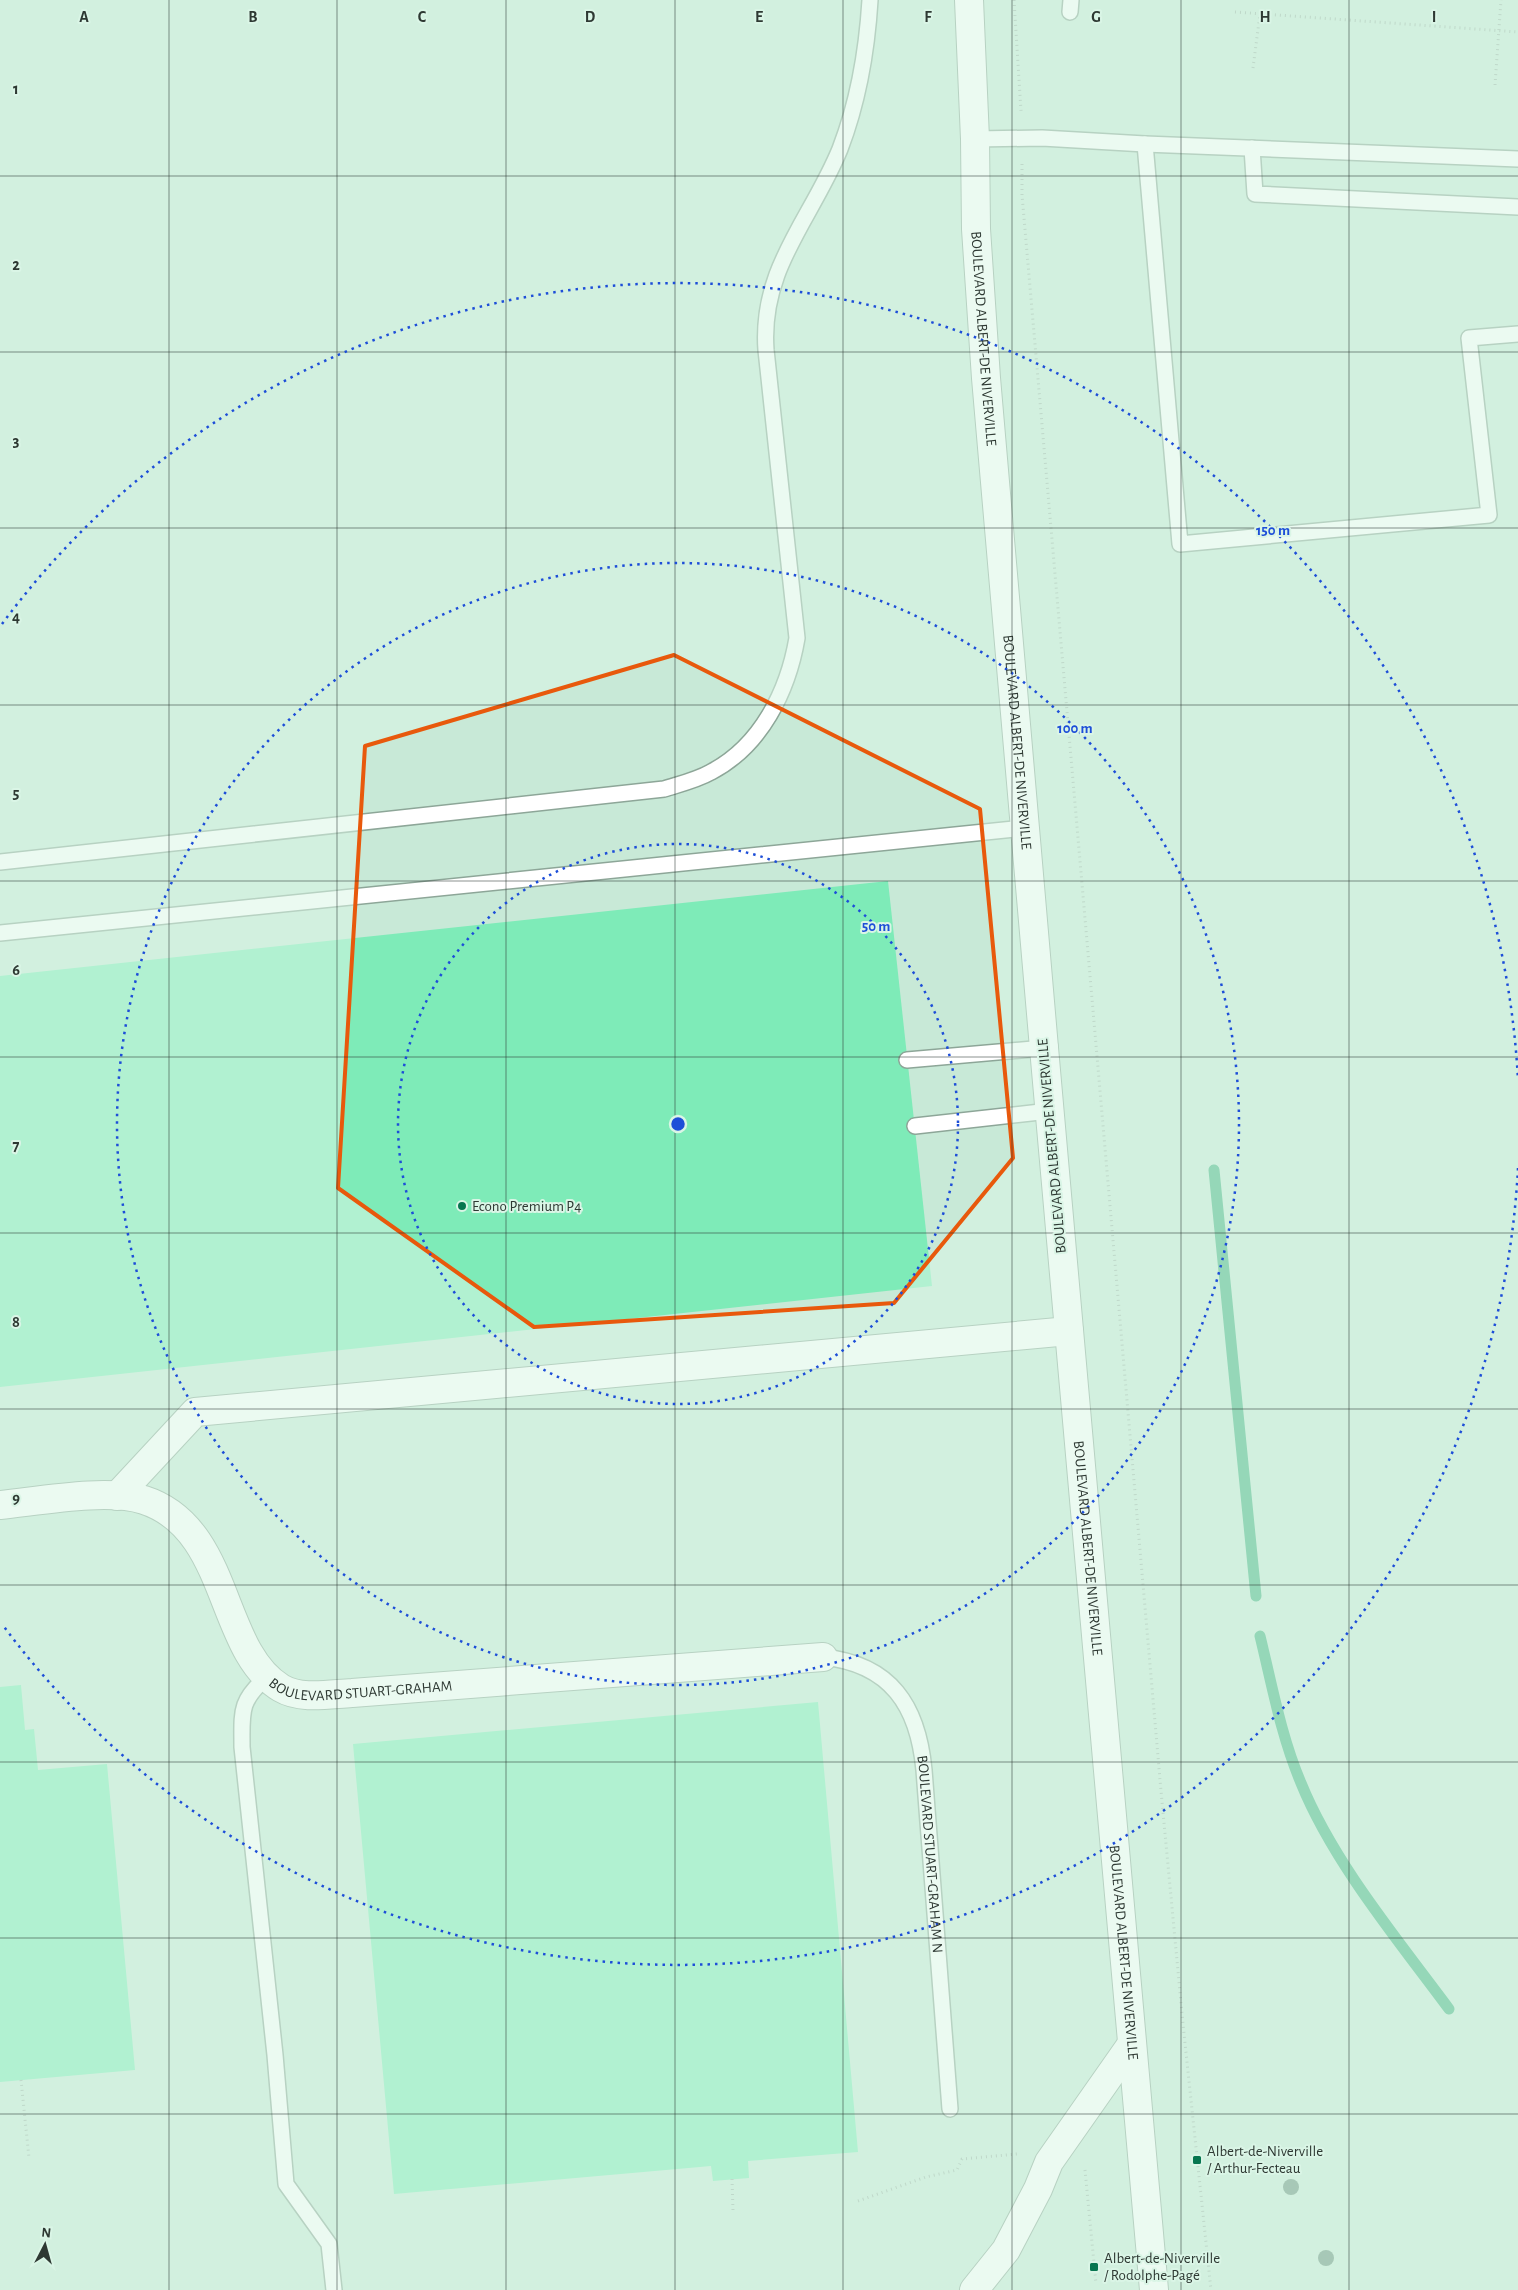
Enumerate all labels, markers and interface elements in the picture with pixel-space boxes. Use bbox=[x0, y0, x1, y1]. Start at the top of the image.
text: A bbox=[79, 9, 89, 25]
text: B bbox=[248, 9, 258, 25]
text: C bbox=[418, 9, 427, 25]
text: D bbox=[585, 9, 596, 25]
text: E bbox=[755, 9, 763, 25]
text: F bbox=[924, 9, 932, 25]
text: G bbox=[1091, 9, 1101, 25]
text: H bbox=[1259, 9, 1271, 25]
text: I bbox=[1432, 9, 1436, 25]
text: 1 bbox=[13, 81, 19, 97]
street label: BOULEVARD ALBERT-DE NIVERVILLE bbox=[969, 231, 999, 447]
text: 2 bbox=[12, 257, 20, 273]
text: 3 bbox=[13, 433, 20, 449]
text: 150 m bbox=[1256, 523, 1290, 538]
text: 4 bbox=[12, 609, 20, 625]
street label: BOULEVARD ALBERT-DE NIVERVILLE bbox=[1001, 634, 1034, 850]
text: 100 m bbox=[1057, 721, 1093, 736]
text: 5 bbox=[13, 785, 20, 801]
text: 50 m bbox=[862, 919, 890, 934]
text: 6 bbox=[12, 962, 20, 978]
street label: BOULEVARD ALBERT-DE NIVERVILLE bbox=[1035, 1038, 1069, 1254]
centre of rings bbox=[669, 1115, 687, 1133]
text: 7 bbox=[13, 1138, 20, 1154]
place label: Econo Premium P4 bbox=[472, 1199, 581, 1214]
marker: Econo Premium P4 bbox=[456, 1200, 468, 1212]
text: 8 bbox=[12, 1314, 20, 1330]
street label: BOULEVARD ALBERT-DE NIVERVILLE bbox=[1071, 1440, 1105, 1656]
text: 9 bbox=[12, 1490, 20, 1506]
street label: BOULEVARD STUART-GRAHAM bbox=[266, 1675, 453, 1703]
street label: BOULEVARD STUART-GRAHAM N bbox=[915, 1754, 946, 1954]
street label: BOULEVARD ALBERT-DE NIVERVILLE bbox=[1107, 1844, 1141, 2061]
place label: Albert-de-Niverville / Arthur-Fecteau bbox=[1207, 2144, 1323, 2176]
marker: Albert-de-Niverville / Arthur-Fecteau bbox=[1191, 2154, 1203, 2166]
north arrow bbox=[20, 2220, 70, 2270]
text: N bbox=[41, 2226, 52, 2241]
place label: Albert-de-Niverville / Rodolphe-Pagé bbox=[1104, 2251, 1220, 2283]
marker: Albert-de-Niverville / Rodolphe-Pagé bbox=[1088, 2261, 1100, 2273]

